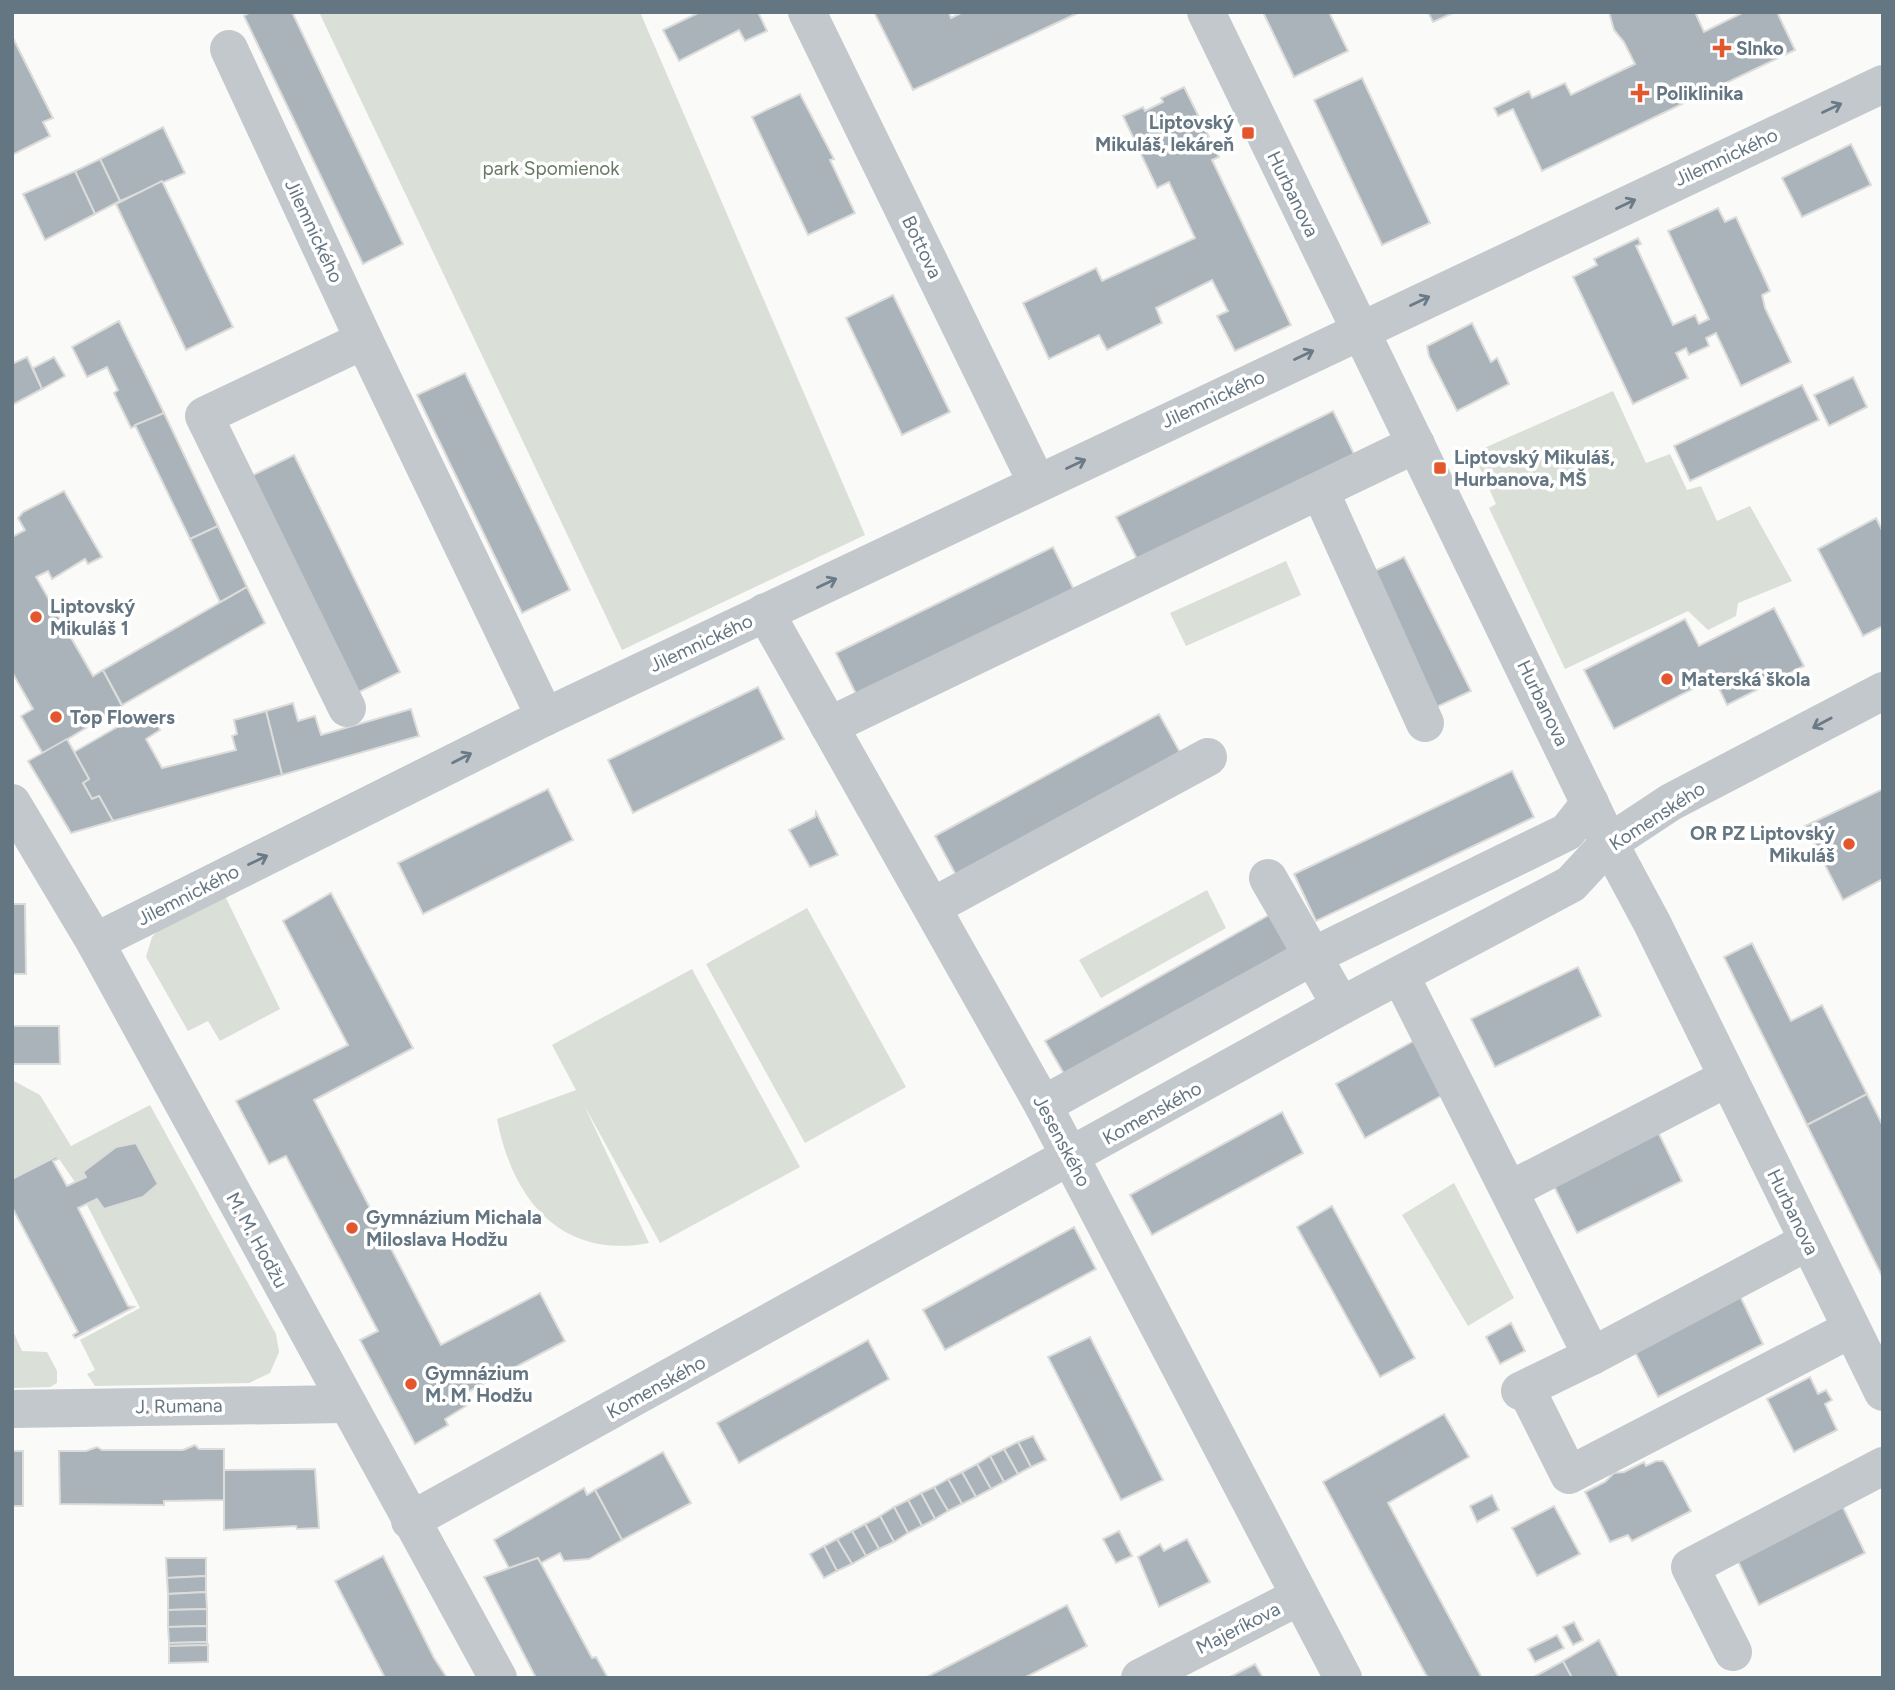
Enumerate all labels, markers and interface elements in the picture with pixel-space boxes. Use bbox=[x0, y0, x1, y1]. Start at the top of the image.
place label: Slnko bbox=[1736, 37, 1784, 60]
marker: Slnko bbox=[1714, 40, 1730, 56]
place label: Poliklinika bbox=[1656, 82, 1743, 105]
marker: Poliklinika bbox=[1630, 83, 1650, 103]
one-way arrow bbox=[1821, 101, 1842, 114]
place label: Liptovský Mikuláš, lekáreň bbox=[1095, 111, 1234, 156]
street label: Jilemnického bbox=[1671, 123, 1781, 191]
marker: Liptovský Mikuláš, lekáreň bbox=[1240, 125, 1256, 141]
street label: Hurbanova bbox=[1262, 147, 1324, 241]
park label: park Spomienok bbox=[483, 157, 620, 180]
street label: Jilemnického bbox=[280, 176, 348, 286]
one-way arrow bbox=[1615, 197, 1636, 210]
street label: Bottova bbox=[897, 212, 947, 282]
one-way arrow bbox=[1409, 294, 1430, 307]
one-way arrow bbox=[1293, 348, 1314, 362]
street label: Jilemnického bbox=[1158, 365, 1268, 433]
place label: Liptovský Mikuláš, Hurbanova, MŠ bbox=[1454, 446, 1615, 491]
one-way arrow bbox=[1065, 457, 1086, 470]
marker: Liptovský Mikuláš, Hurbanova, MŠ bbox=[1432, 460, 1448, 476]
one-way arrow bbox=[816, 575, 837, 589]
place label: Liptovský Mikuláš 1 bbox=[50, 595, 135, 640]
marker: Liptovský Mikuláš 1 bbox=[28, 609, 44, 625]
street label: Jilemnického bbox=[646, 609, 756, 677]
street label: Hurbanova bbox=[1512, 656, 1574, 750]
place label: Materská škola bbox=[1681, 668, 1810, 691]
marker: Materská škola bbox=[1659, 671, 1675, 687]
place label: Top Flowers bbox=[70, 706, 175, 729]
marker: Top Flowers bbox=[48, 709, 64, 725]
one-way arrow bbox=[1812, 716, 1833, 730]
one-way arrow bbox=[451, 751, 472, 765]
street label: Komenského bbox=[1605, 777, 1709, 855]
place label: OR PZ Liptovský Mikuláš bbox=[1690, 822, 1835, 867]
marker: OR PZ Liptovský Mikuláš bbox=[1841, 836, 1857, 852]
one-way arrow bbox=[247, 852, 268, 866]
street label: Jilemnického bbox=[133, 860, 243, 930]
street label: Komenského bbox=[1099, 1076, 1205, 1150]
street label: Jesenského bbox=[1028, 1092, 1096, 1190]
street label: Hurbanova bbox=[1762, 1165, 1824, 1259]
street label: M. M. Hodžu bbox=[221, 1188, 293, 1292]
place label: Gymnázium Michala Miloslava Hodžu bbox=[366, 1206, 542, 1251]
marker: Gymnázium Michala Miloslava Hodžu bbox=[344, 1220, 360, 1236]
street label: Komenského bbox=[603, 1350, 709, 1424]
place label: Gymnázium M. M. Hodžu bbox=[425, 1362, 532, 1407]
marker: Gymnázium M. M. Hodžu bbox=[403, 1376, 419, 1392]
street label: J. Rumana bbox=[135, 1394, 223, 1418]
street label: Majeríkova bbox=[1192, 1597, 1284, 1659]

